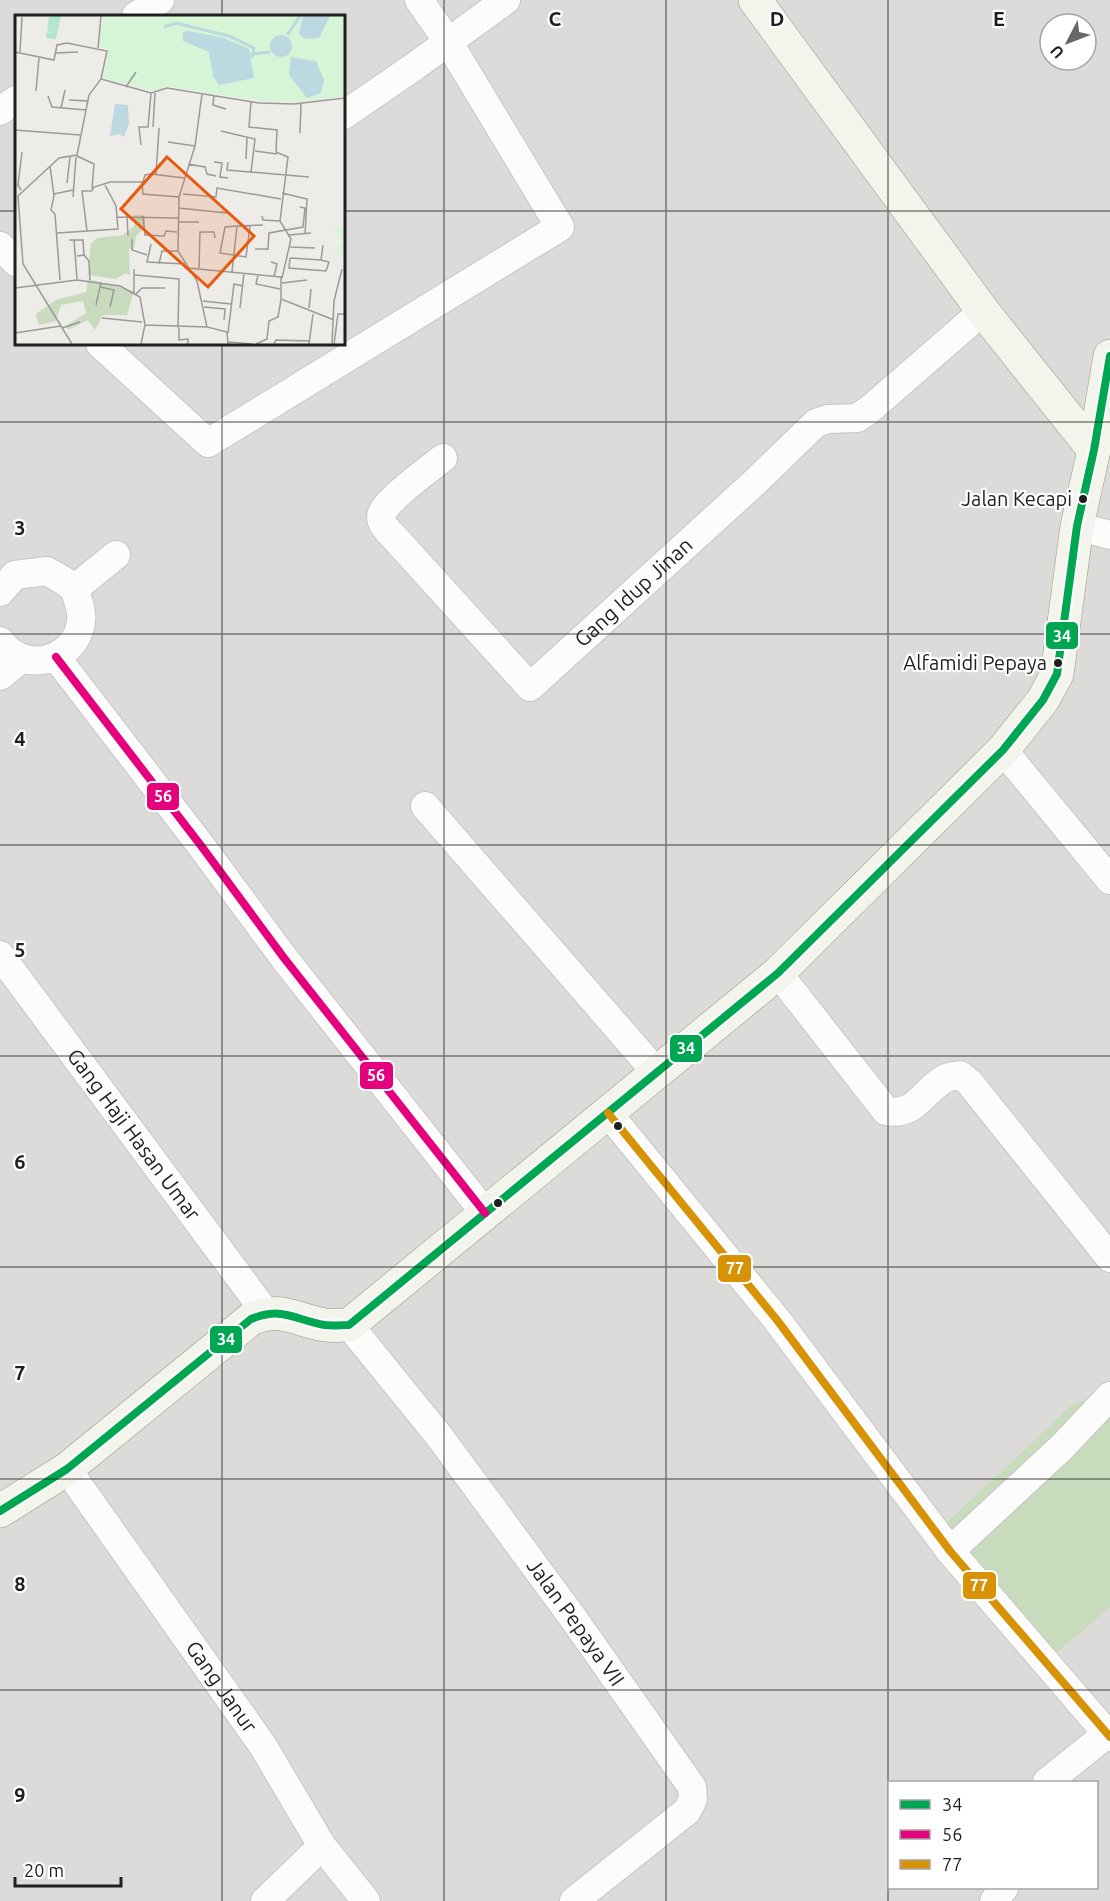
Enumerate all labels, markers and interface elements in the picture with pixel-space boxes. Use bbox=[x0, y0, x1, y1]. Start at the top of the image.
text: C bbox=[549, 7, 562, 30]
text: D bbox=[770, 7, 784, 30]
text: E bbox=[993, 7, 1005, 30]
north arrow bbox=[1038, 12, 1098, 72]
inset map bbox=[15, 15, 345, 345]
text: U bbox=[1046, 42, 1067, 62]
place label: Jalan Kecapi bbox=[961, 487, 1072, 510]
marker: Jalan Kecapi bbox=[1077, 493, 1089, 505]
text: 3 bbox=[14, 516, 26, 539]
street label: Gang Idup Jinan bbox=[569, 532, 697, 651]
line badge: 34 bbox=[1045, 621, 1079, 650]
text: 34 bbox=[1053, 627, 1071, 645]
place label: Alfamidi Pepaya bbox=[903, 651, 1047, 674]
marker: Alfamidi Pepaya bbox=[1052, 657, 1064, 669]
text: 4 bbox=[14, 727, 26, 750]
line badge: 56 bbox=[146, 782, 180, 811]
text: 56 bbox=[154, 787, 172, 805]
text: 5 bbox=[14, 938, 26, 961]
line badge: 34 bbox=[669, 1034, 703, 1063]
text: 34 bbox=[677, 1039, 695, 1057]
street label: Gang Haji Hasan Umar bbox=[63, 1044, 206, 1225]
line badge: 56 bbox=[359, 1061, 394, 1090]
text: 56 bbox=[367, 1066, 385, 1084]
unlabelled marker bbox=[612, 1120, 624, 1132]
text: 6 bbox=[14, 1150, 26, 1173]
unlabelled marker bbox=[492, 1197, 504, 1209]
line badge: 77 bbox=[717, 1254, 752, 1283]
text: 77 bbox=[726, 1259, 744, 1277]
line badge: 34 bbox=[209, 1325, 243, 1354]
text: 34 bbox=[217, 1330, 235, 1348]
text: 7 bbox=[14, 1361, 26, 1384]
street label: Jalan Pepaya VII bbox=[522, 1554, 630, 1690]
line badge: 77 bbox=[962, 1571, 997, 1600]
text: 8 bbox=[14, 1572, 26, 1595]
text: 77 bbox=[970, 1576, 988, 1594]
street label: Gang Janur bbox=[181, 1636, 263, 1737]
legend bbox=[888, 1781, 1098, 1889]
text: 9 bbox=[14, 1783, 26, 1806]
text: 34 bbox=[942, 1794, 962, 1814]
text: 56 bbox=[942, 1824, 962, 1844]
scale bar bbox=[15, 1850, 122, 1888]
text: 77 bbox=[942, 1854, 962, 1874]
text: 20 m bbox=[24, 1860, 64, 1880]

